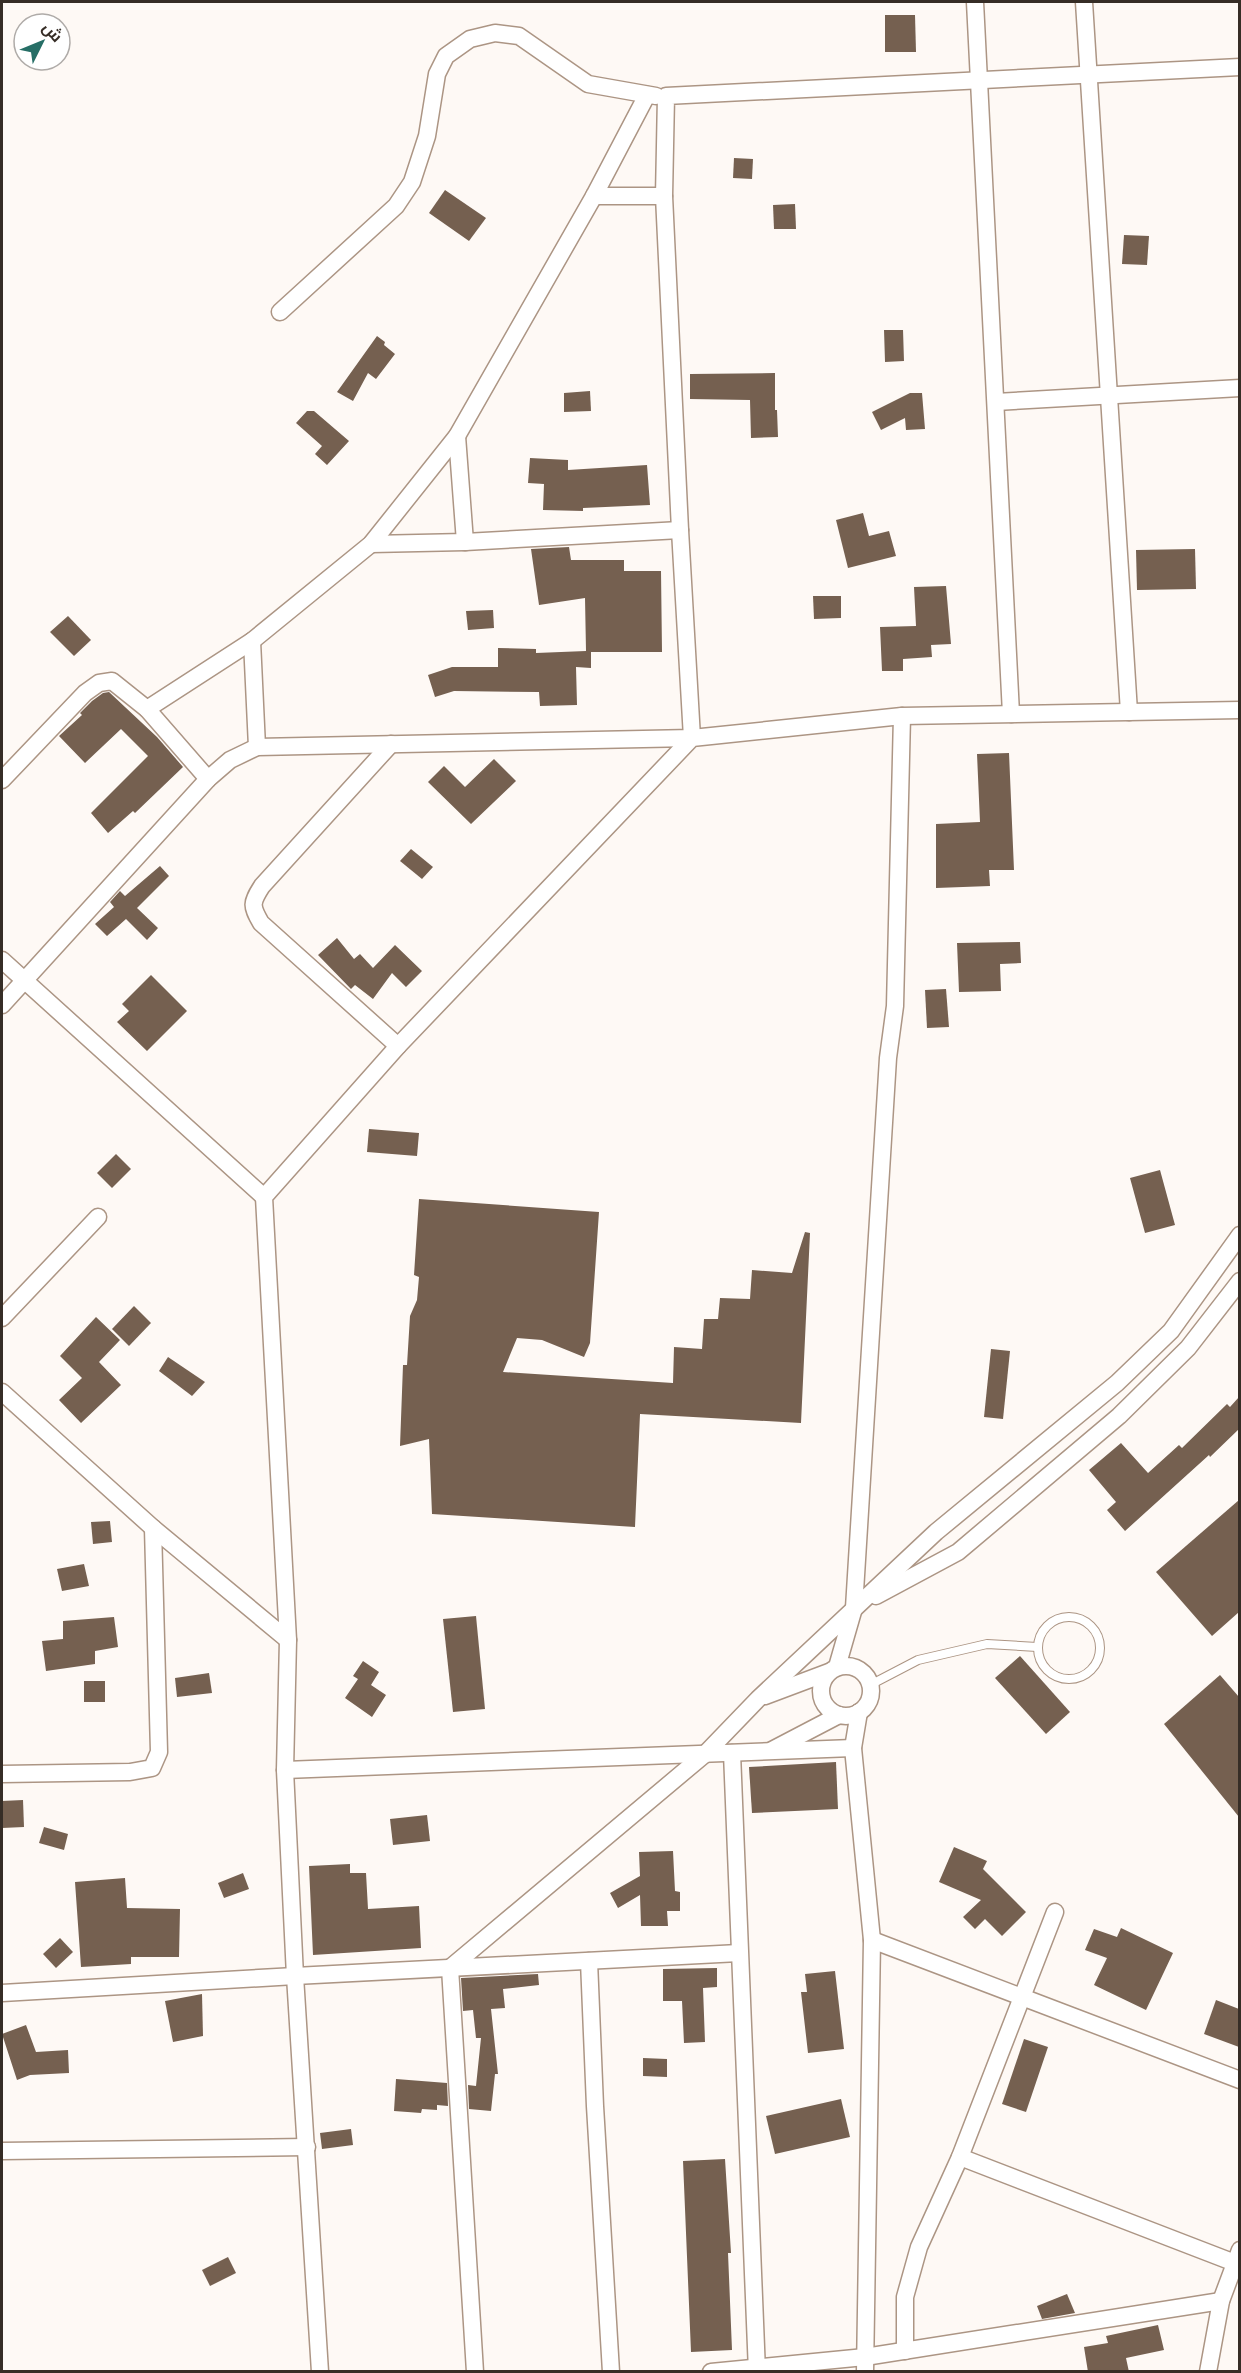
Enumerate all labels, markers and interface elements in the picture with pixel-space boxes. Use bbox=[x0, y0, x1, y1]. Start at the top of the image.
north arrow bbox=[12, 12, 72, 72]
text: ش bbox=[37, 17, 68, 47]

